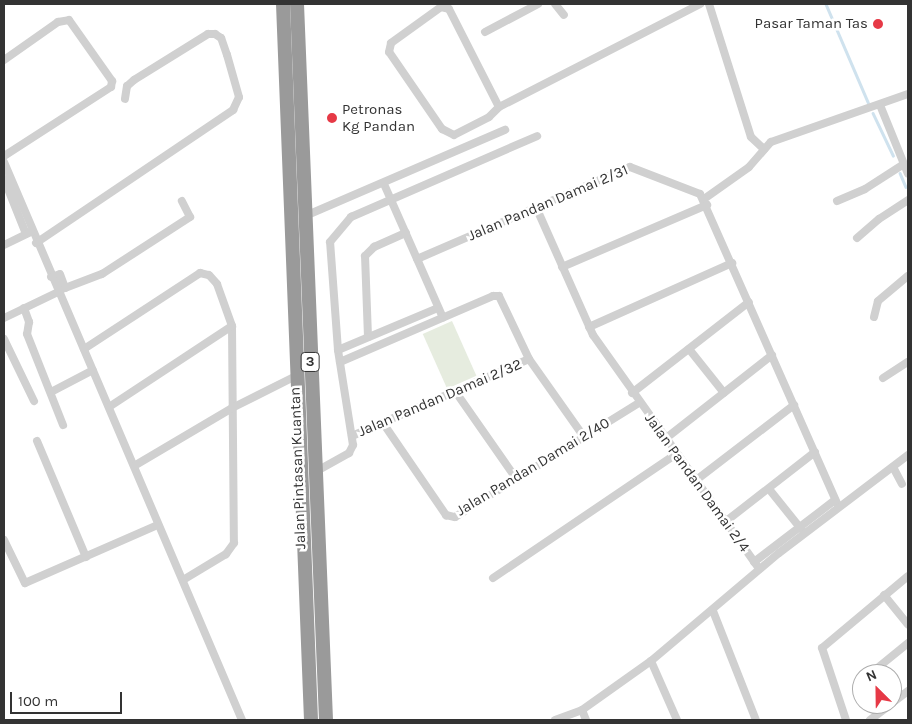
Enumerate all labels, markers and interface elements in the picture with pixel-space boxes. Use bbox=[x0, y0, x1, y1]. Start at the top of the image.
place label: Pasar Taman Tas bbox=[755, 15, 868, 33]
marker: Pasar Taman Tas bbox=[872, 18, 884, 30]
place label: Petronas Kg Pandan bbox=[342, 100, 415, 135]
marker: Petronas Kg Pandan bbox=[326, 112, 338, 124]
street label: Jalan Pandan Damai 2/31 bbox=[465, 161, 631, 245]
road number: 3 bbox=[300, 351, 320, 374]
street label: Jalan Pandan Damai 2/32 bbox=[356, 355, 524, 441]
street label: Jalan Pintasan Kuantan bbox=[286, 387, 310, 549]
street label: Jalan Pandan Damai 2/4 bbox=[641, 410, 753, 556]
street label: Jalan Pandan Damai 2/40 bbox=[453, 414, 613, 520]
north arrow bbox=[852, 664, 902, 714]
text: N bbox=[863, 666, 879, 685]
scale bar bbox=[12, 682, 125, 714]
text: 100 m bbox=[18, 692, 58, 710]

